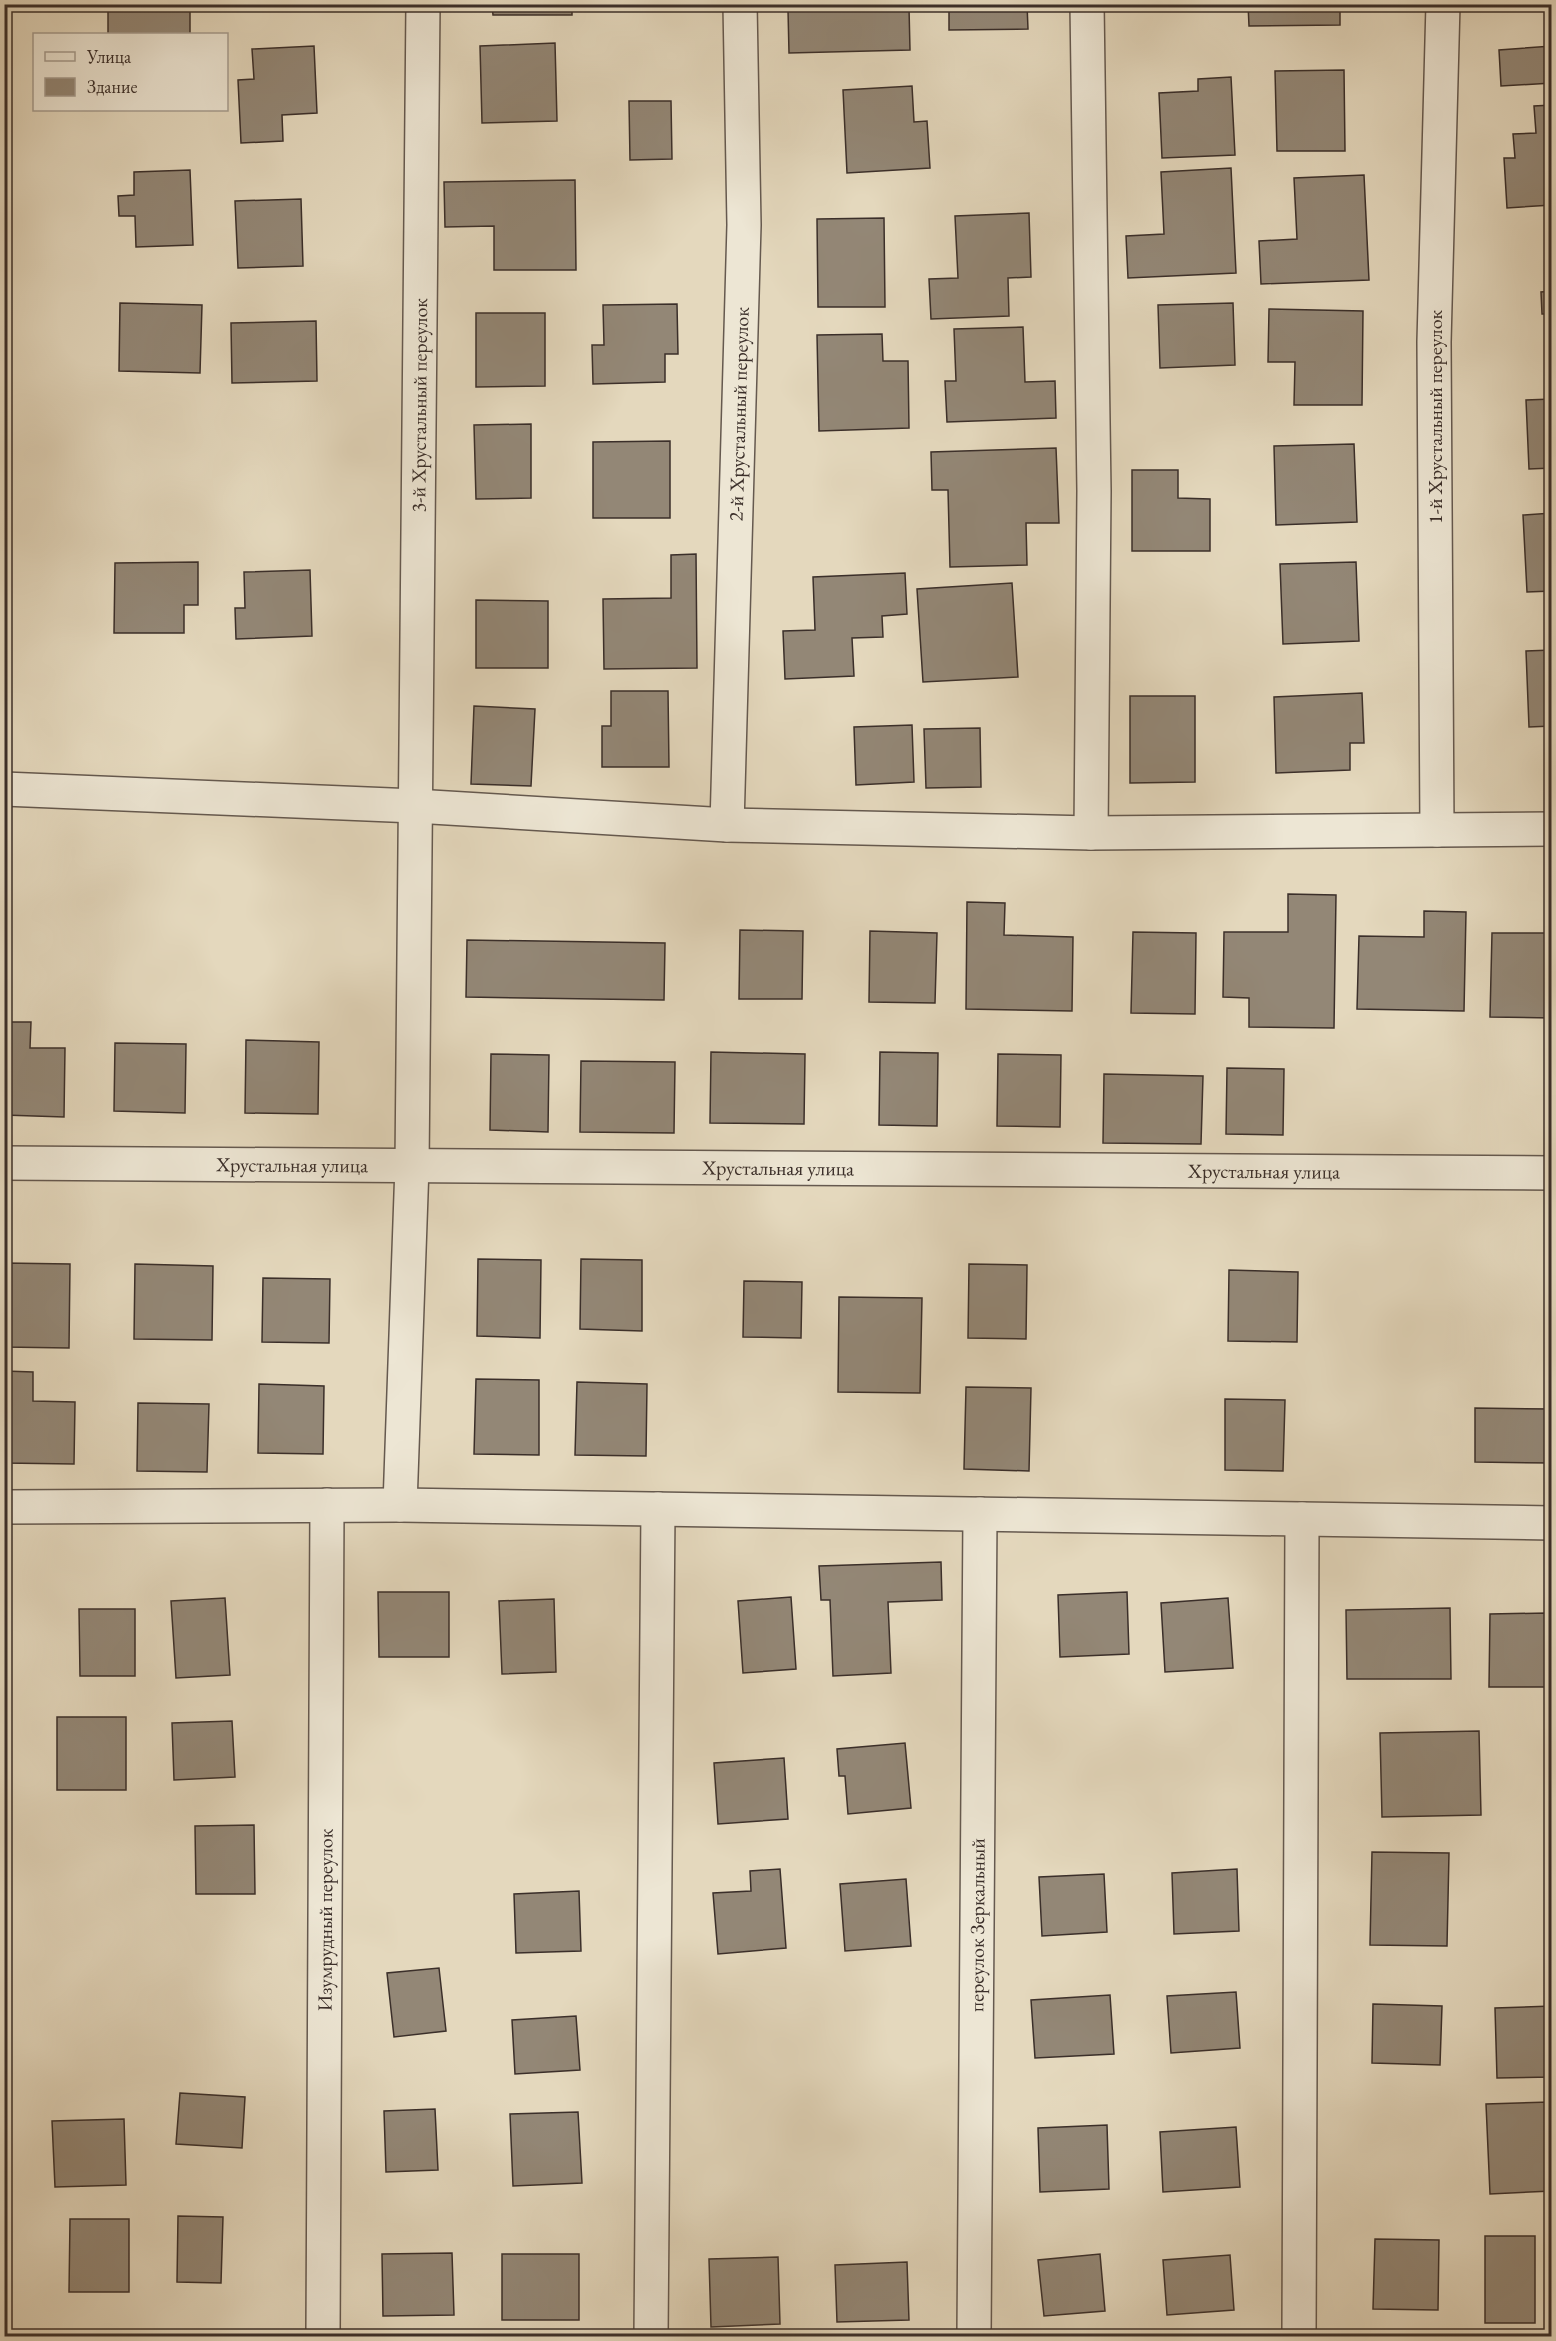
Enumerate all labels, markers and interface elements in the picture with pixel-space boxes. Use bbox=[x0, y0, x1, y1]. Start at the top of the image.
legend bbox=[33, 33, 228, 111]
text: Улица bbox=[86, 45, 132, 68]
text: Здание bbox=[87, 75, 137, 98]
street label: 3-й Хрустальный переулок bbox=[405, 298, 433, 513]
street label: 2-й Хрустальный переулок bbox=[723, 306, 755, 522]
street label: 1-й Хрустальный переулок bbox=[1422, 309, 1448, 524]
street label: Хрустальная улица bbox=[215, 1151, 368, 1178]
street label: Хрустальная улица bbox=[701, 1155, 854, 1181]
street label: Хрустальная улица bbox=[1187, 1158, 1340, 1185]
street label: Изумрудный переулок bbox=[312, 1828, 338, 2011]
street label: переулок Зеркальный bbox=[963, 1838, 991, 2012]

